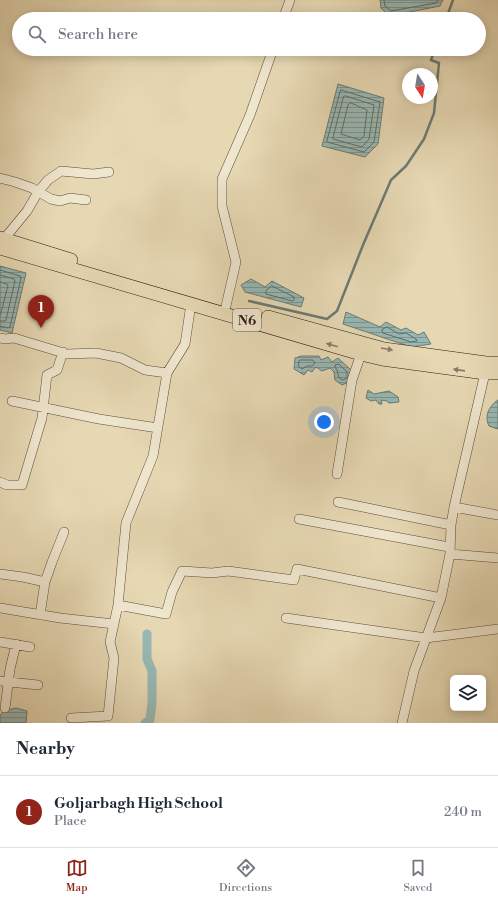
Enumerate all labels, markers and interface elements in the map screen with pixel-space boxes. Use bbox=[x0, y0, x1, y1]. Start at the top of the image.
search box bbox=[12, 12, 486, 56]
icon: search bbox=[26, 23, 48, 45]
text: Search here bbox=[58, 25, 138, 44]
north arrow bbox=[402, 68, 438, 104]
pin: 1 bbox=[28, 295, 54, 328]
road number: N6 bbox=[233, 309, 261, 331]
one-way arrow bbox=[326, 342, 338, 348]
one-way arrow bbox=[381, 346, 394, 352]
one-way arrow bbox=[453, 367, 465, 373]
your location bbox=[314, 412, 334, 432]
map controls bbox=[450, 675, 486, 711]
button: layers bbox=[450, 675, 486, 711]
text: Nearby bbox=[16, 738, 75, 760]
text: Goljarbagh High School bbox=[54, 794, 223, 813]
text: 1 bbox=[26, 804, 32, 820]
text: 240 m bbox=[444, 804, 482, 820]
text: Place bbox=[54, 813, 86, 829]
tab: Map bbox=[66, 857, 88, 895]
tab: Directions bbox=[219, 857, 272, 895]
tab: Saved bbox=[403, 857, 432, 895]

